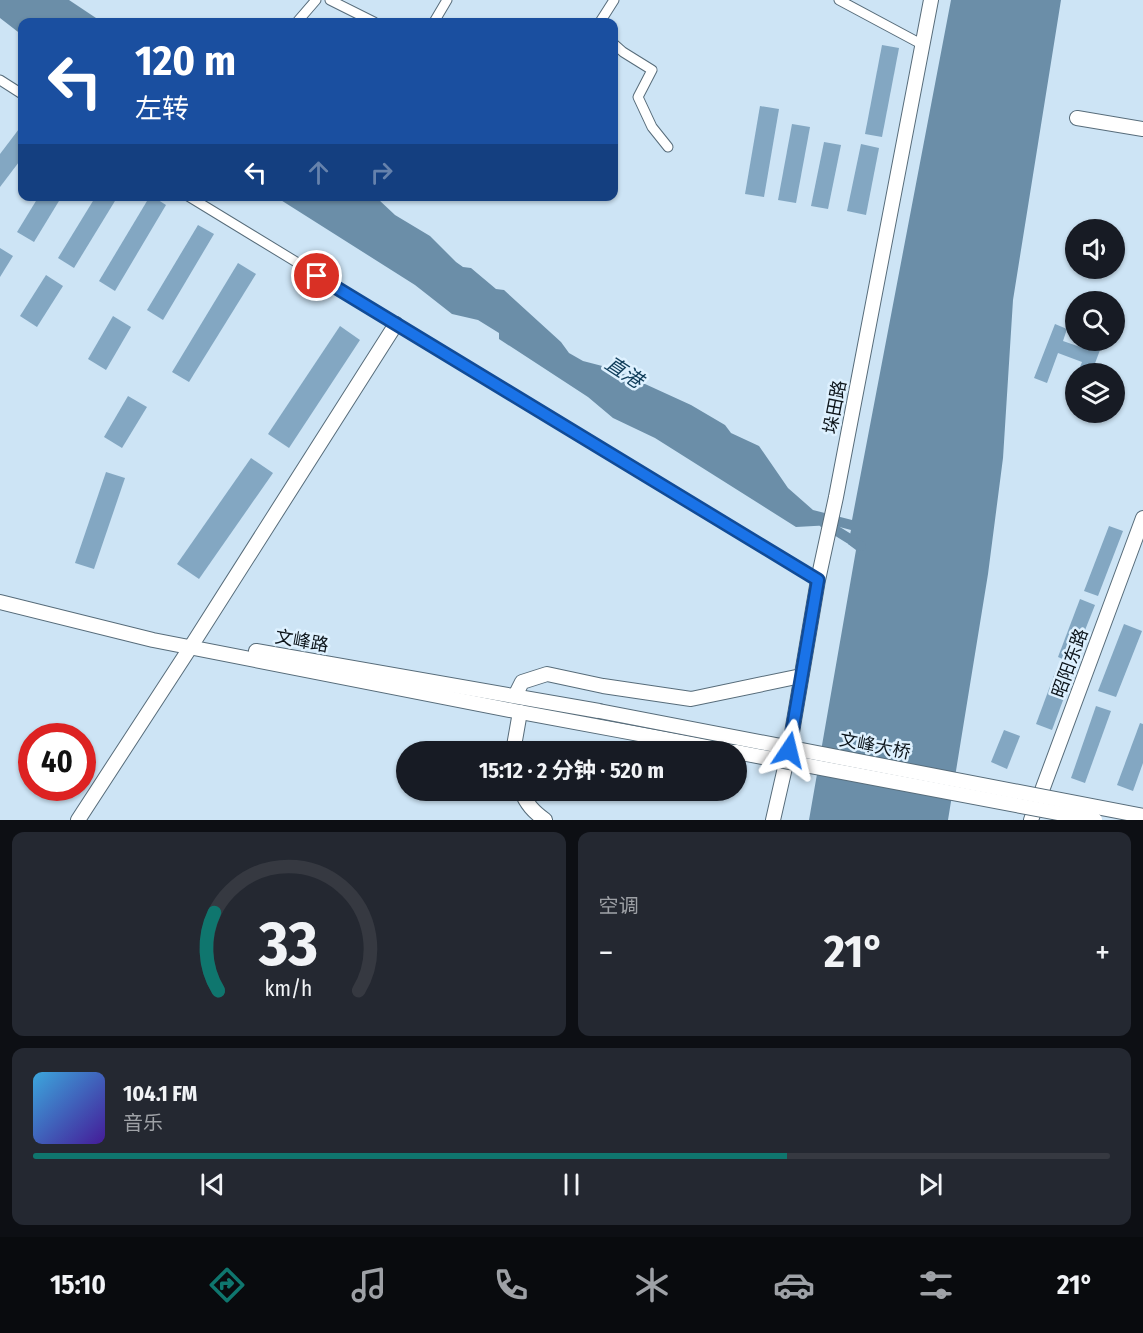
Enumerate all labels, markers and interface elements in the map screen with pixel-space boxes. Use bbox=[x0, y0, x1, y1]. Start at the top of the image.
text: 120 m bbox=[135, 36, 236, 86]
icon: left bbox=[36, 42, 114, 120]
text: 左转 bbox=[135, 93, 189, 125]
icon: left bbox=[239, 156, 272, 189]
icon: ahead bbox=[302, 156, 335, 189]
icon: right bbox=[365, 156, 398, 189]
map controls bbox=[1065, 219, 1125, 423]
button: sound bbox=[1065, 219, 1125, 279]
pin bbox=[291, 250, 342, 301]
icon: arrive bbox=[300, 259, 333, 292]
button: search bbox=[1065, 291, 1125, 351]
water label: 直港 bbox=[601, 351, 650, 395]
button: layers bbox=[1065, 363, 1125, 423]
street label: 垛田路 bbox=[819, 378, 851, 436]
street label: 文峰路 bbox=[274, 625, 330, 657]
street label: 昭阳东路 bbox=[1047, 625, 1093, 701]
position arrow bbox=[757, 718, 821, 782]
speed limit sign: 40 bbox=[18, 723, 96, 801]
street label: 文峰大桥 bbox=[838, 728, 912, 764]
text: 15:12 · 2 分钟 · 520 m bbox=[479, 757, 664, 784]
text: 空调 bbox=[599, 894, 639, 918]
text: 33 bbox=[258, 907, 318, 982]
text: 21° bbox=[824, 925, 884, 979]
text: − bbox=[599, 933, 613, 973]
text: + bbox=[1095, 933, 1110, 973]
text: km/h bbox=[265, 976, 313, 1002]
text: 104.1 FM bbox=[123, 1080, 197, 1107]
text: 音乐 bbox=[123, 1111, 163, 1135]
icon: previous bbox=[196, 1168, 229, 1201]
icon: pause bbox=[555, 1168, 588, 1201]
icon: next bbox=[914, 1168, 947, 1201]
icon: directions bbox=[206, 1264, 248, 1306]
icon: music bbox=[348, 1264, 390, 1306]
icon: phone bbox=[490, 1264, 532, 1306]
icon: climate bbox=[631, 1264, 673, 1306]
icon: car bbox=[773, 1264, 815, 1306]
icon: filters bbox=[915, 1264, 957, 1306]
text: 15:10 bbox=[50, 1269, 106, 1301]
text: 21° bbox=[1057, 1269, 1093, 1301]

